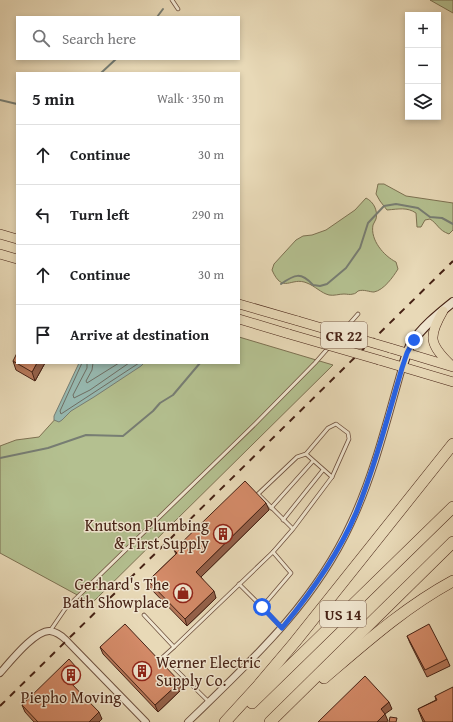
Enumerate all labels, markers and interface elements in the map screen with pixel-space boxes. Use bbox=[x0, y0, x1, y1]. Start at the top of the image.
map controls bbox=[405, 12, 441, 120]
button: + bbox=[405, 12, 441, 48]
search box bbox=[16, 16, 240, 60]
icon: search bbox=[30, 27, 52, 49]
text: Search here bbox=[62, 28, 136, 49]
button: − bbox=[405, 48, 441, 84]
button: layers bbox=[405, 84, 441, 120]
text: 5 min bbox=[32, 86, 74, 111]
text: Walk · 350 m bbox=[157, 89, 224, 108]
icon: ahead bbox=[32, 144, 54, 166]
text: Continue bbox=[70, 144, 131, 165]
text: 30 m bbox=[198, 145, 224, 164]
icon: left bbox=[32, 204, 54, 226]
text: Turn left bbox=[70, 204, 129, 225]
text: 290 m bbox=[192, 205, 224, 224]
icon: ahead bbox=[32, 264, 54, 286]
text: Continue bbox=[70, 264, 131, 285]
text: 30 m bbox=[198, 265, 224, 284]
road number: CR 22 bbox=[321, 322, 367, 348]
icon: arrive bbox=[32, 324, 54, 346]
text: Arrive at destination bbox=[70, 324, 209, 345]
route end bbox=[405, 331, 423, 349]
place label: Knutson Plumbing & First Supply bbox=[85, 513, 209, 555]
building icon: Knutson Plumbing & First Supply bbox=[212, 523, 234, 545]
place label: Gerhard's The Bath Showplace bbox=[63, 572, 169, 614]
shop icon: Gerhard's The Bath Showplace bbox=[172, 582, 194, 604]
route start bbox=[253, 598, 271, 616]
road number: US 14 bbox=[320, 601, 366, 627]
place label: Werner Electric Supply Co. bbox=[156, 650, 261, 692]
building icon: Werner Electric Supply Co. bbox=[131, 660, 153, 682]
building icon: Piepho Moving bbox=[60, 664, 82, 686]
place label: Piepho Moving bbox=[21, 685, 121, 709]

